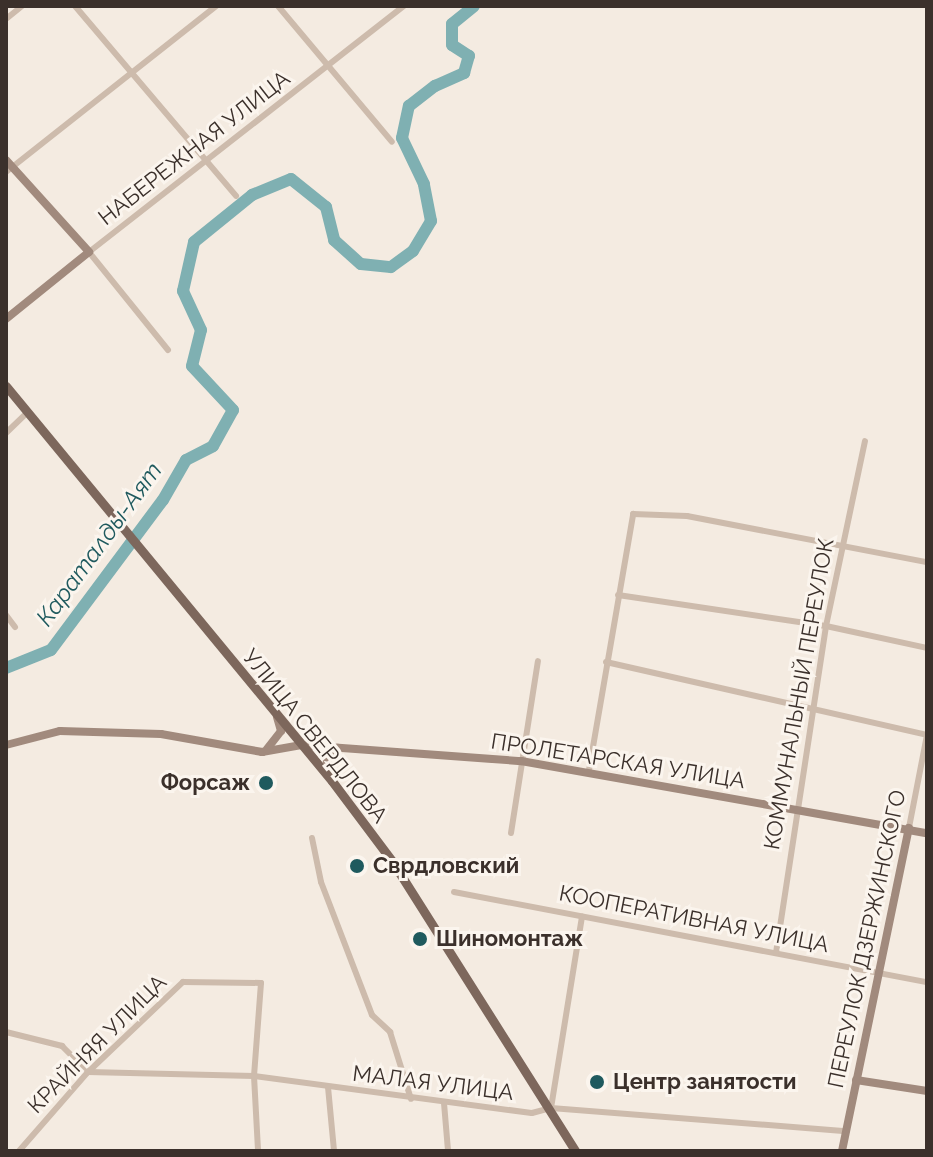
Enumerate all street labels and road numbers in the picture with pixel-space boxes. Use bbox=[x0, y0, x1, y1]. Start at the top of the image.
street label: НАБЕРЕЖНАЯ УЛИЦА bbox=[93, 65, 295, 231]
street label: КОММУНАЛЬНЫЙ ПЕРЕУЛОК bbox=[759, 536, 839, 852]
street label: УЛИЦА СВЕРДЛОВА bbox=[237, 644, 393, 828]
street label: ПРОЛЕТАРСКАЯ УЛИЦА bbox=[489, 728, 747, 794]
street label: ПЕРЕУЛОК ДЗЕРЖИНСКОГО bbox=[822, 787, 912, 1091]
street label: КООПЕРАТИВНАЯ УЛИЦА bbox=[557, 880, 831, 958]
street label: КРАЙНЯЯ УЛИЦА bbox=[22, 969, 172, 1119]
street label: МАЛАЯ УЛИЦА bbox=[351, 1060, 515, 1106]

